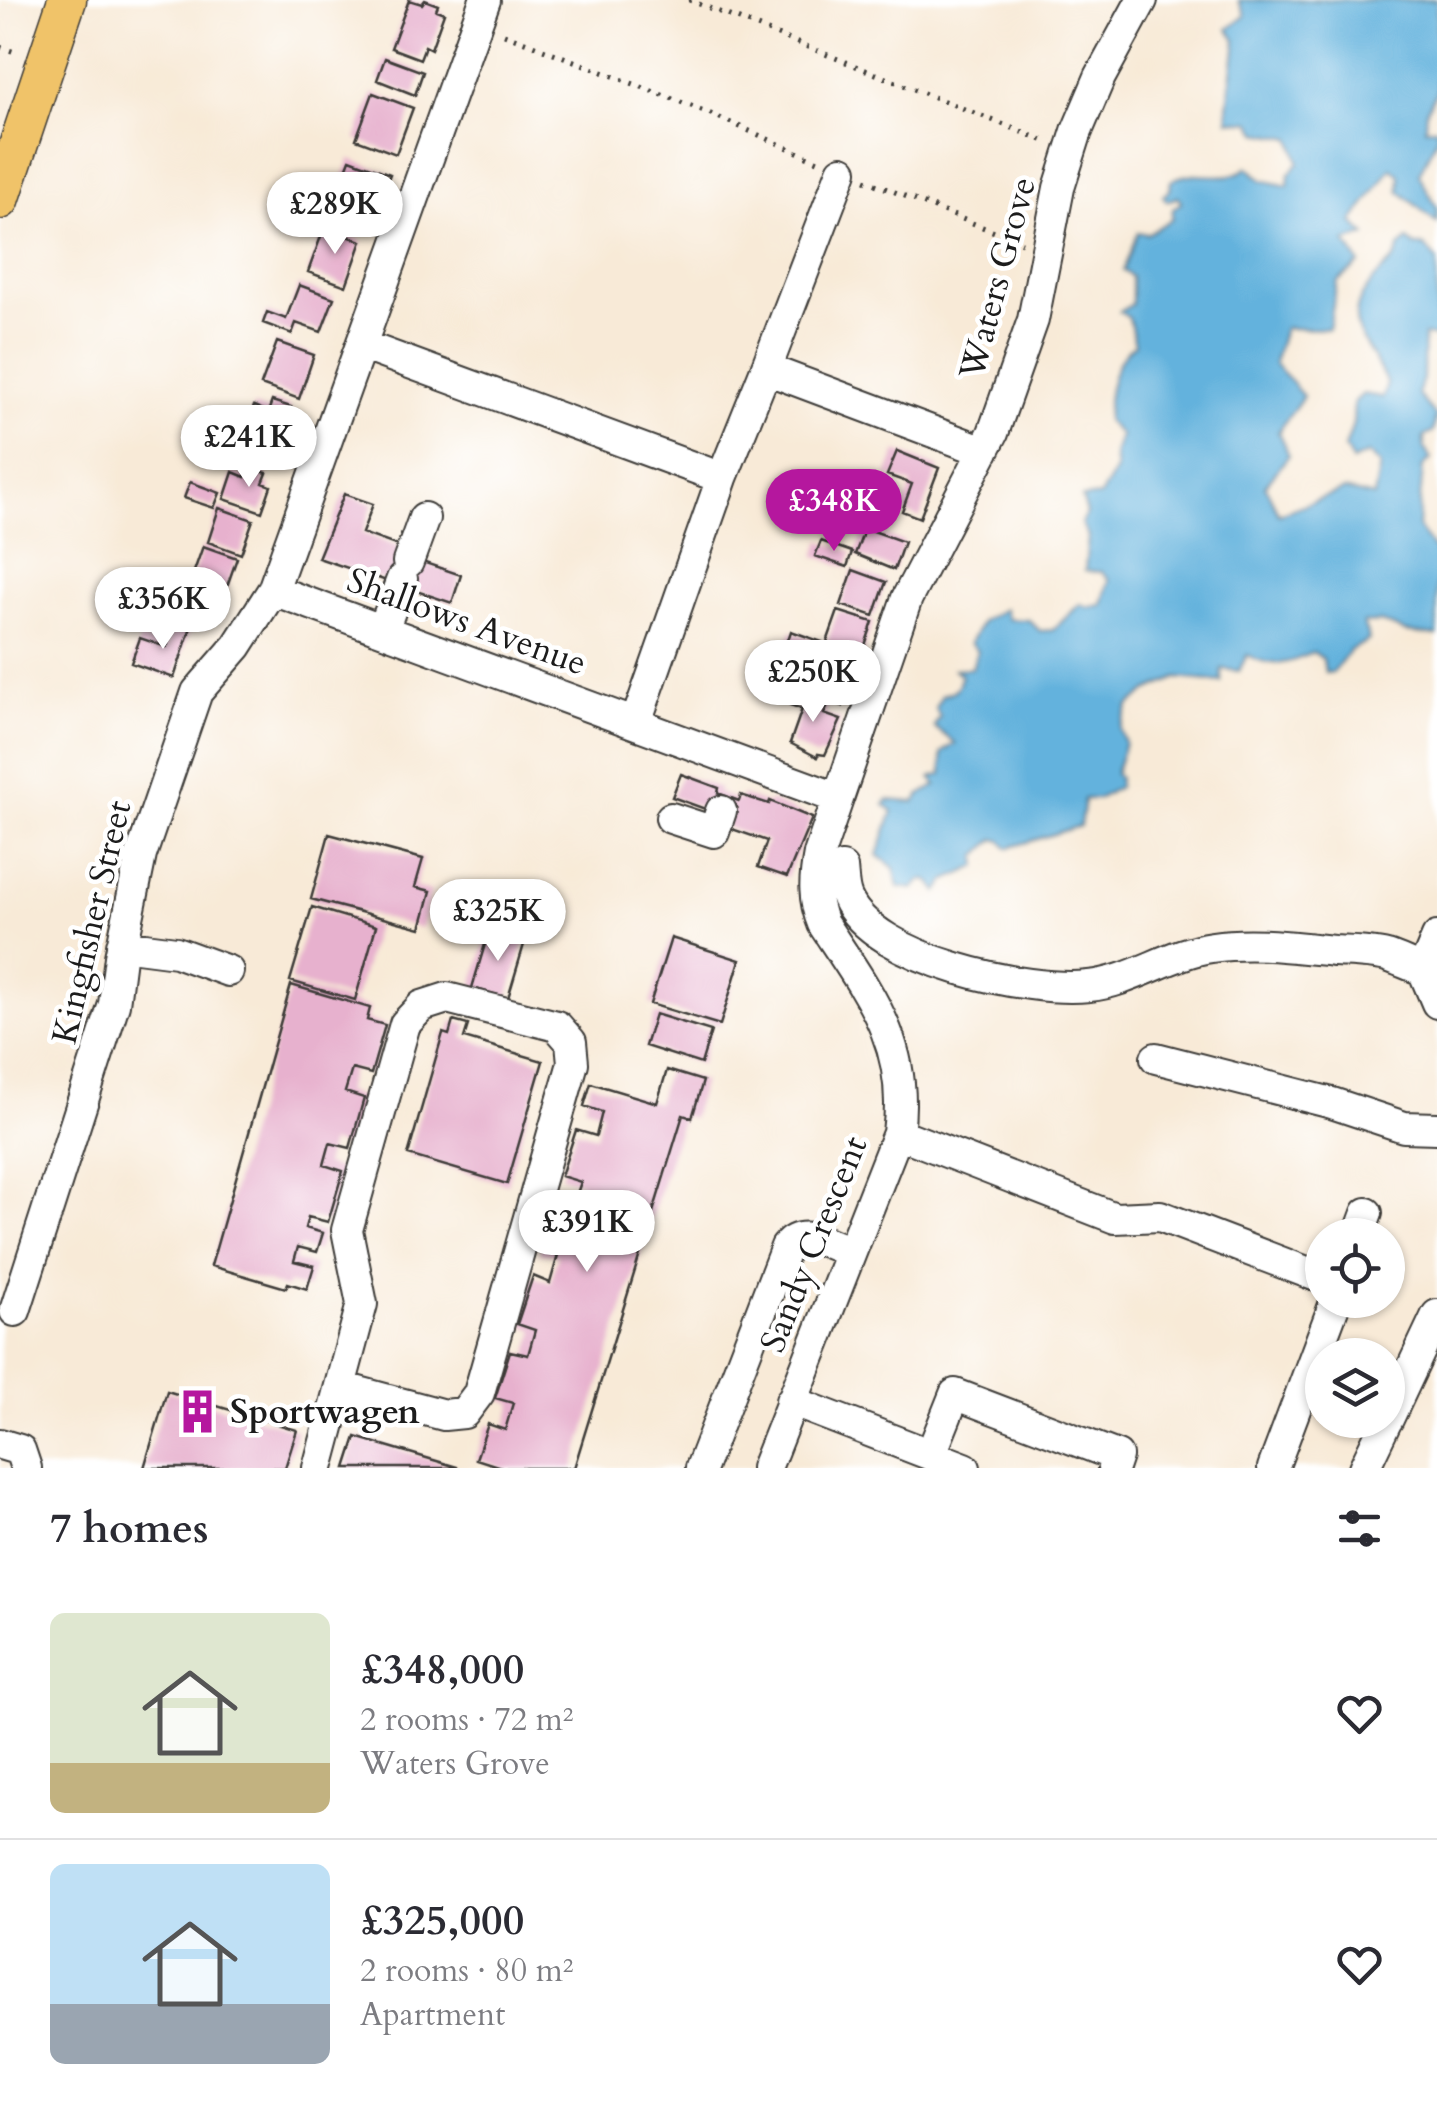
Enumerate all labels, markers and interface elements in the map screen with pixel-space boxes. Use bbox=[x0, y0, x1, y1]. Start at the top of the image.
pin: £289K bbox=[265, 172, 405, 257]
street label: Waters Grove bbox=[948, 172, 1048, 386]
text: £289K bbox=[289, 182, 381, 226]
pin: £241K bbox=[179, 405, 319, 490]
text: £241K bbox=[203, 415, 295, 459]
pin: £348K bbox=[764, 469, 904, 554]
text: £348K bbox=[788, 479, 880, 523]
street label: Shallows Avenue bbox=[340, 556, 593, 687]
pin: £356K bbox=[93, 567, 233, 652]
text: £356K bbox=[117, 577, 209, 621]
pin: £250K bbox=[743, 640, 883, 725]
text: £250K bbox=[767, 650, 859, 694]
street label: Kingfisher Street bbox=[41, 796, 143, 1049]
pin: £325K bbox=[428, 879, 568, 964]
text: £325K bbox=[452, 889, 544, 933]
street label: Sandy Crescent bbox=[749, 1129, 879, 1360]
pin: £391K bbox=[517, 1190, 657, 1275]
text: £391K bbox=[541, 1200, 633, 1244]
map controls bbox=[1305, 1218, 1405, 1438]
button: locate bbox=[1305, 1218, 1405, 1318]
button: layers bbox=[1305, 1338, 1405, 1438]
building icon: Sportwagen bbox=[173, 1387, 221, 1435]
place label: Sportwagen bbox=[230, 1388, 420, 1436]
text: 7 homes bbox=[50, 1500, 208, 1557]
icon: filters bbox=[1332, 1501, 1387, 1556]
text: £348,000 bbox=[360, 1641, 524, 1698]
icon: home bbox=[130, 1653, 250, 1773]
icon: heart bbox=[1332, 1686, 1387, 1741]
text: 2 rooms · 72 m² bbox=[360, 1698, 573, 1742]
text: Waters Grove bbox=[360, 1742, 550, 1786]
text: £325,000 bbox=[360, 1892, 524, 1949]
icon: home bbox=[130, 1904, 250, 2024]
icon: heart bbox=[1332, 1937, 1387, 1992]
text: 2 rooms · 80 m² bbox=[360, 1949, 573, 1993]
text: Apartment bbox=[360, 1993, 505, 2037]

